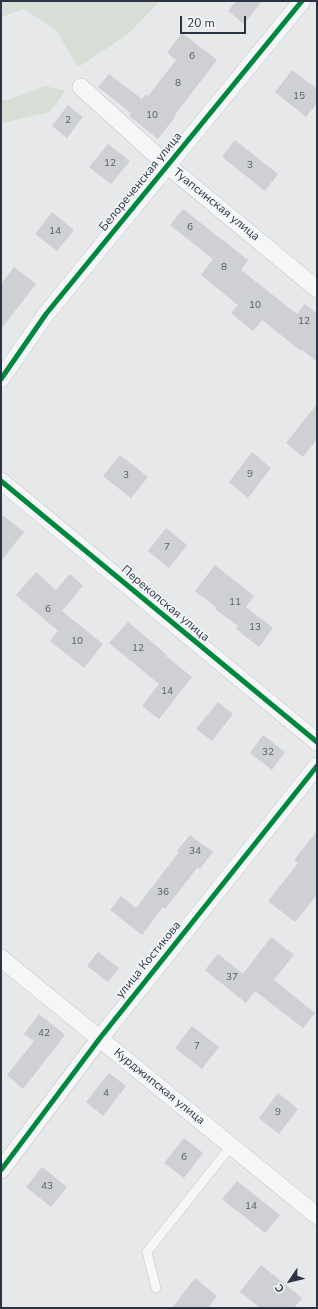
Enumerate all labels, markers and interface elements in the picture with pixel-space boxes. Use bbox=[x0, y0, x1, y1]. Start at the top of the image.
scale bar bbox=[182, 8, 248, 34]
text: 20 m bbox=[187, 15, 215, 31]
house number: 6 bbox=[189, 51, 195, 63]
house number: 8 bbox=[175, 78, 181, 90]
house number: 15 bbox=[293, 91, 305, 103]
house number: 10 bbox=[146, 110, 158, 122]
house number: 2 bbox=[65, 115, 71, 127]
street label: Белореченская улица bbox=[97, 130, 185, 234]
house number: 12 bbox=[104, 158, 116, 170]
house number: 3 bbox=[247, 160, 253, 172]
street label: Туапсинская улица bbox=[170, 166, 262, 244]
house number: 6 bbox=[187, 222, 193, 234]
house number: 14 bbox=[49, 226, 61, 238]
house number: 8 bbox=[221, 262, 227, 274]
house number: 10 bbox=[249, 300, 261, 312]
house number: 12 bbox=[298, 316, 310, 328]
house number: 9 bbox=[247, 469, 253, 481]
house number: 3 bbox=[123, 470, 129, 482]
house number: 7 bbox=[164, 542, 170, 554]
street label: Перекопская улица bbox=[118, 563, 212, 645]
house number: 11 bbox=[229, 597, 241, 609]
house number: 6 bbox=[45, 604, 51, 616]
house number: 13 bbox=[249, 622, 261, 634]
house number: 10 bbox=[71, 636, 83, 648]
house number: 12 bbox=[132, 643, 144, 655]
house number: 14 bbox=[161, 686, 173, 698]
house number: 32 bbox=[262, 747, 274, 759]
house number: 34 bbox=[189, 846, 201, 858]
house number: 36 bbox=[157, 887, 169, 899]
street label: улица Костикова bbox=[113, 919, 185, 1001]
house number: 37 bbox=[226, 972, 238, 984]
house number: 42 bbox=[38, 1028, 50, 1040]
house number: 7 bbox=[194, 1041, 200, 1053]
street label: Курджипская улица bbox=[111, 1046, 207, 1128]
house number: 4 bbox=[103, 1088, 109, 1100]
house number: 9 bbox=[275, 1107, 281, 1119]
house number: 6 bbox=[181, 1152, 187, 1164]
house number: 43 bbox=[41, 1181, 53, 1193]
house number: 14 bbox=[245, 1201, 257, 1213]
north arrow bbox=[270, 1261, 310, 1301]
text: С bbox=[271, 1281, 288, 1296]

